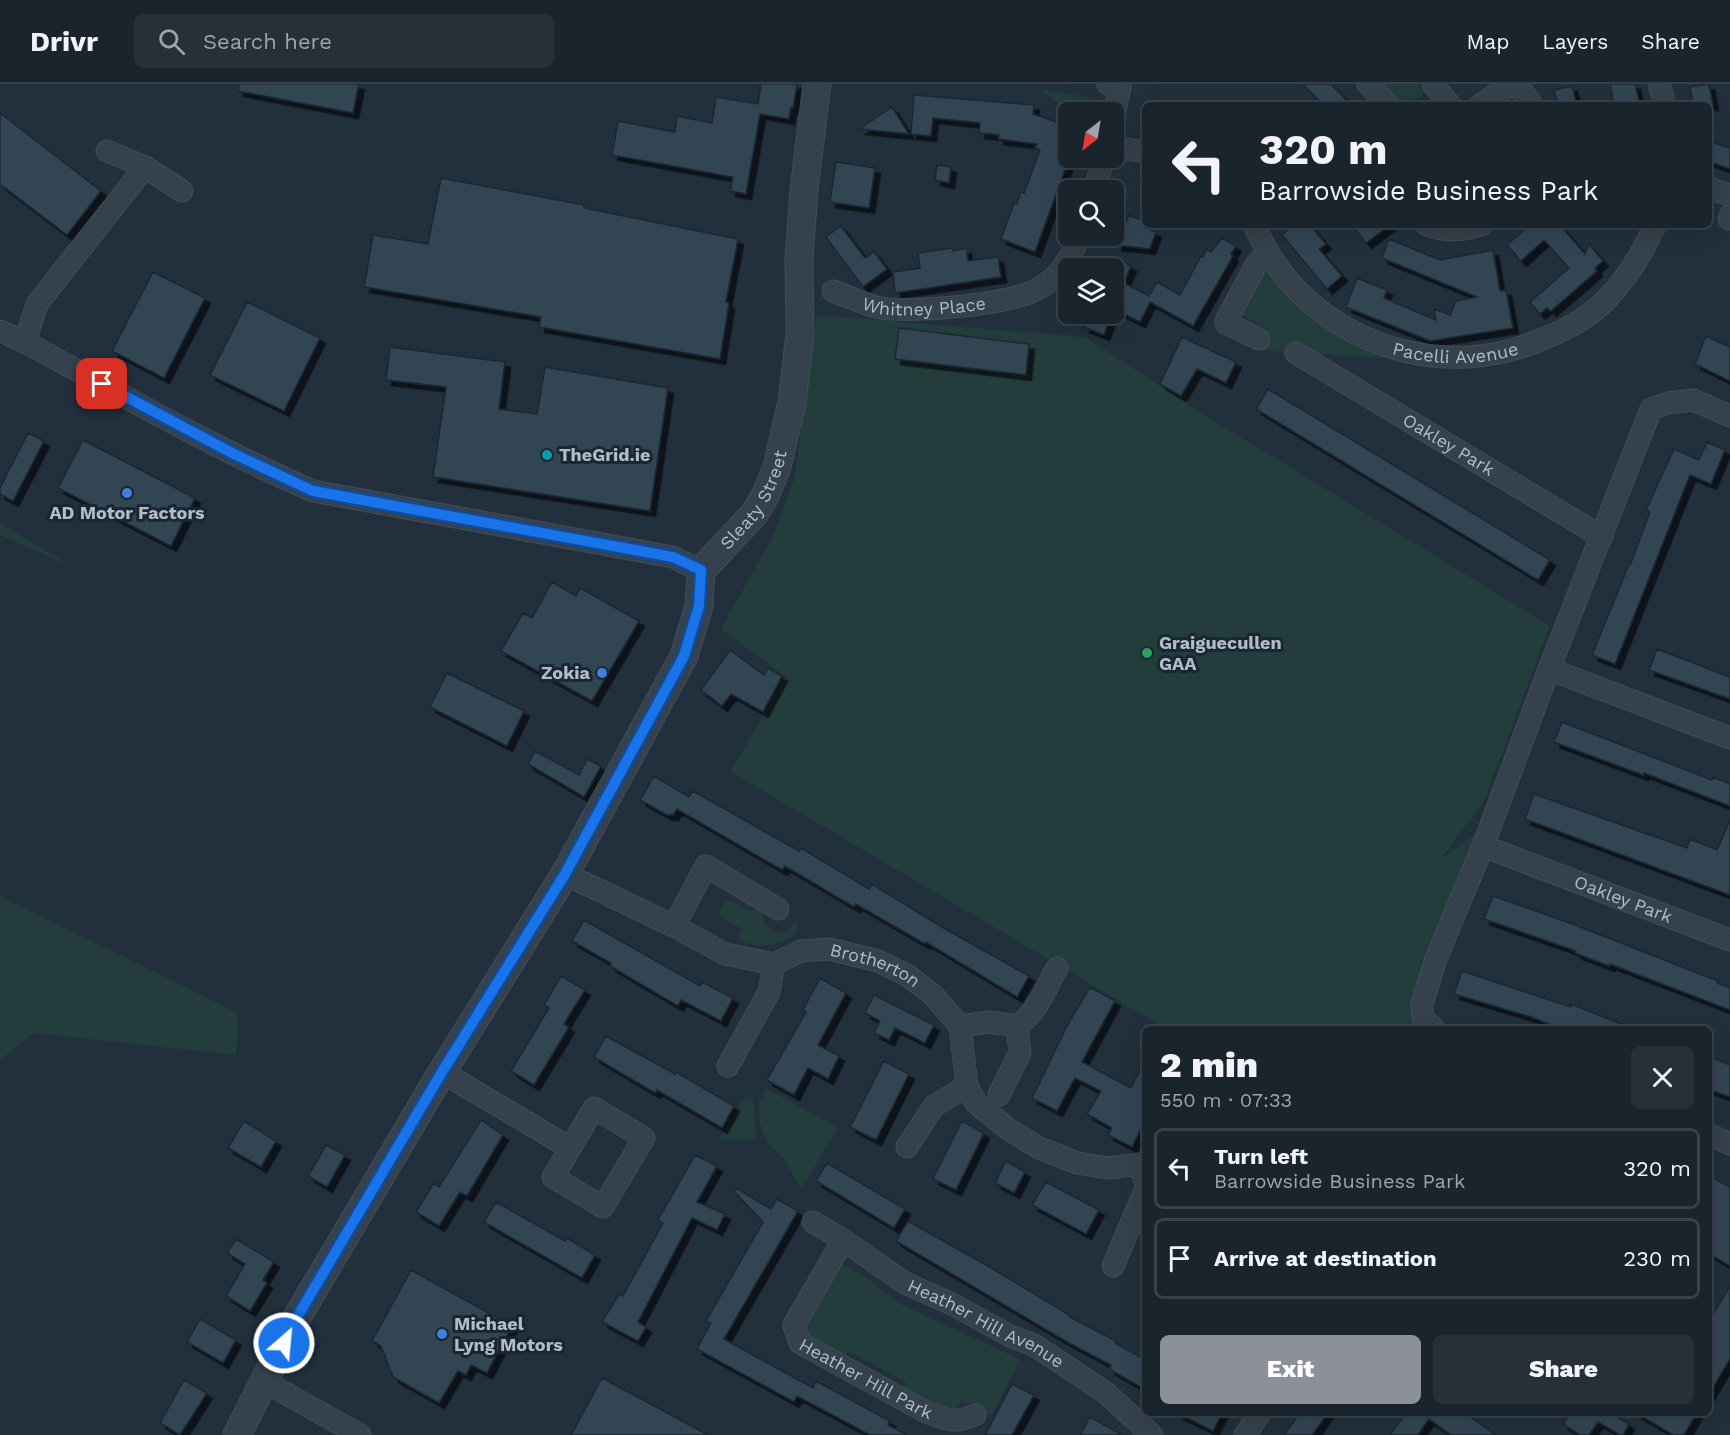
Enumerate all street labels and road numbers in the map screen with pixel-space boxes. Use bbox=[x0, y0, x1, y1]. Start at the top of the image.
street label: Whitney Place bbox=[860, 292, 987, 319]
street label: Pacelli Avenue bbox=[1390, 337, 1521, 367]
street label: Oakley Park bbox=[1399, 409, 1498, 480]
street label: Sleaty Street bbox=[716, 448, 791, 554]
street label: Oakley Park bbox=[1571, 871, 1675, 927]
street label: Brotherton bbox=[828, 939, 925, 991]
street label: Heather Hill Avenue bbox=[905, 1275, 1068, 1372]
street label: Heather Hill Park bbox=[796, 1334, 935, 1423]

